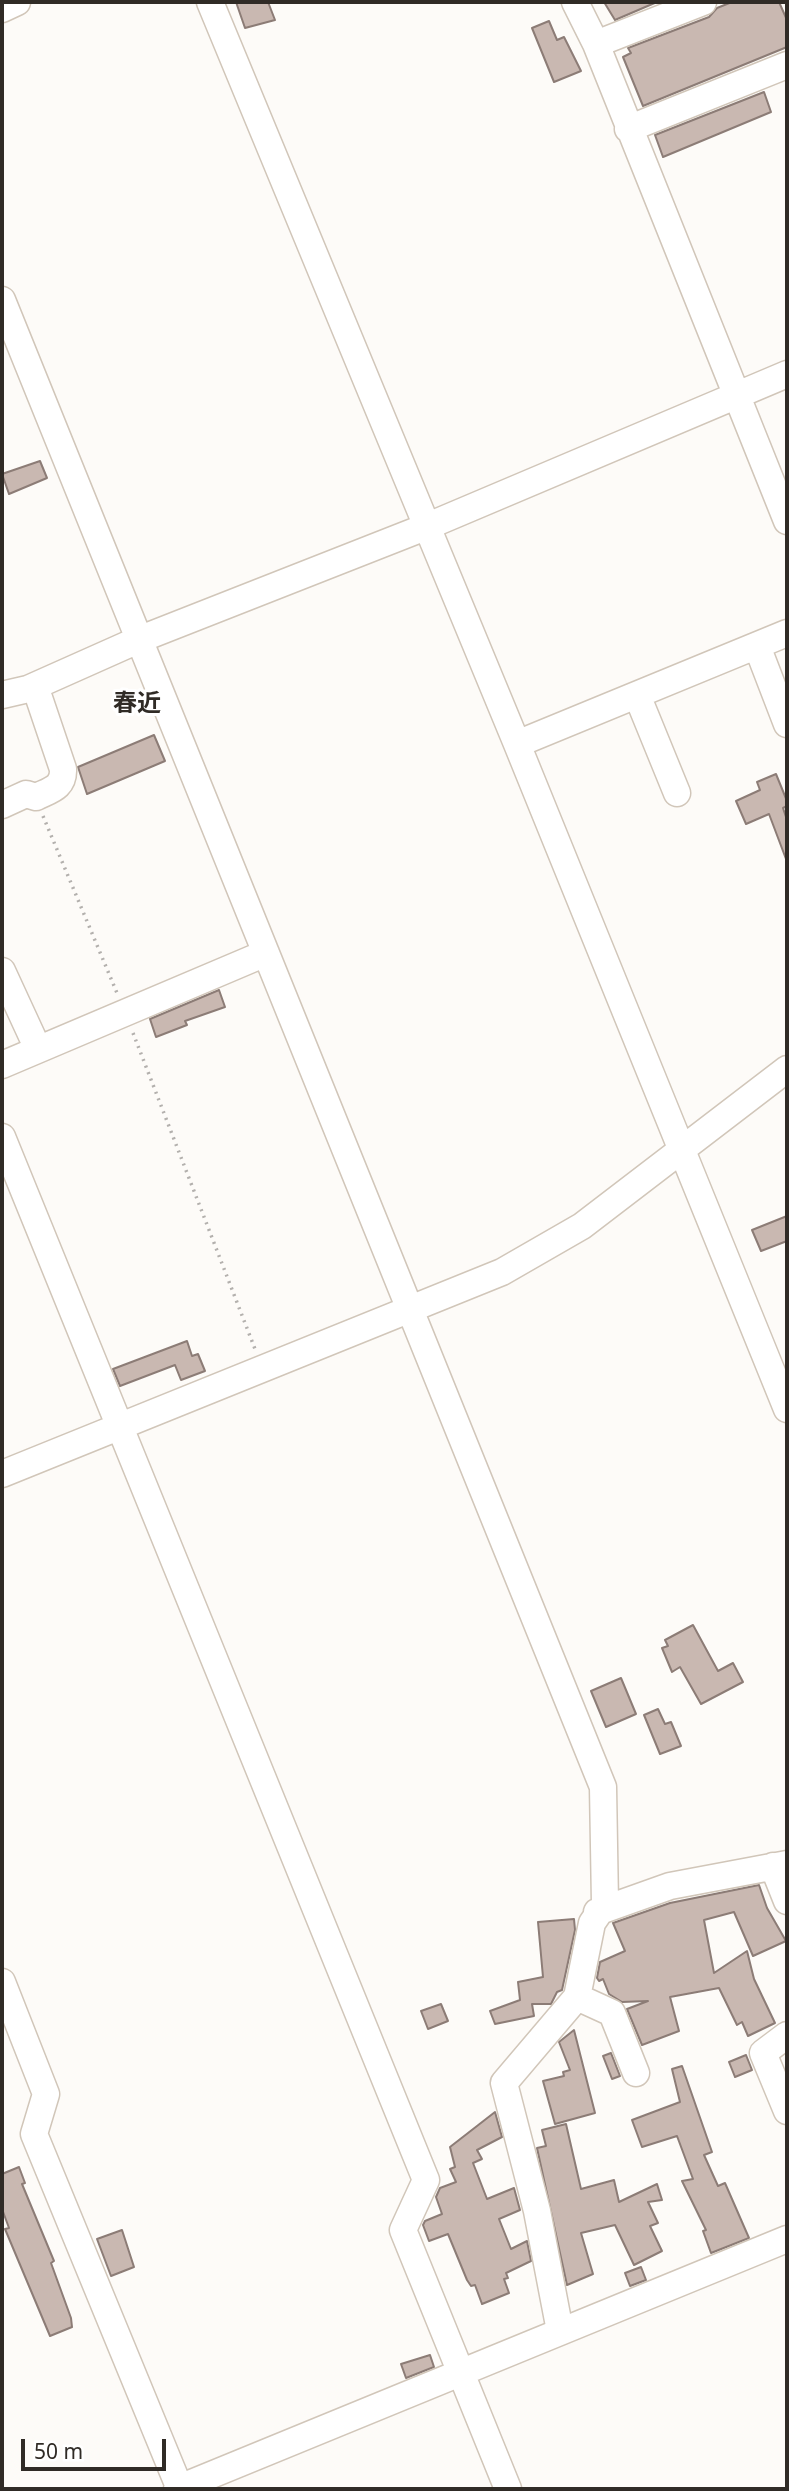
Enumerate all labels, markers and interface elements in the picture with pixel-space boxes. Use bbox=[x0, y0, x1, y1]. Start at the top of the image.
district label: 春近 bbox=[113, 690, 161, 718]
scale bar bbox=[24, 2424, 170, 2468]
text: 50 m bbox=[34, 2437, 83, 2465]

